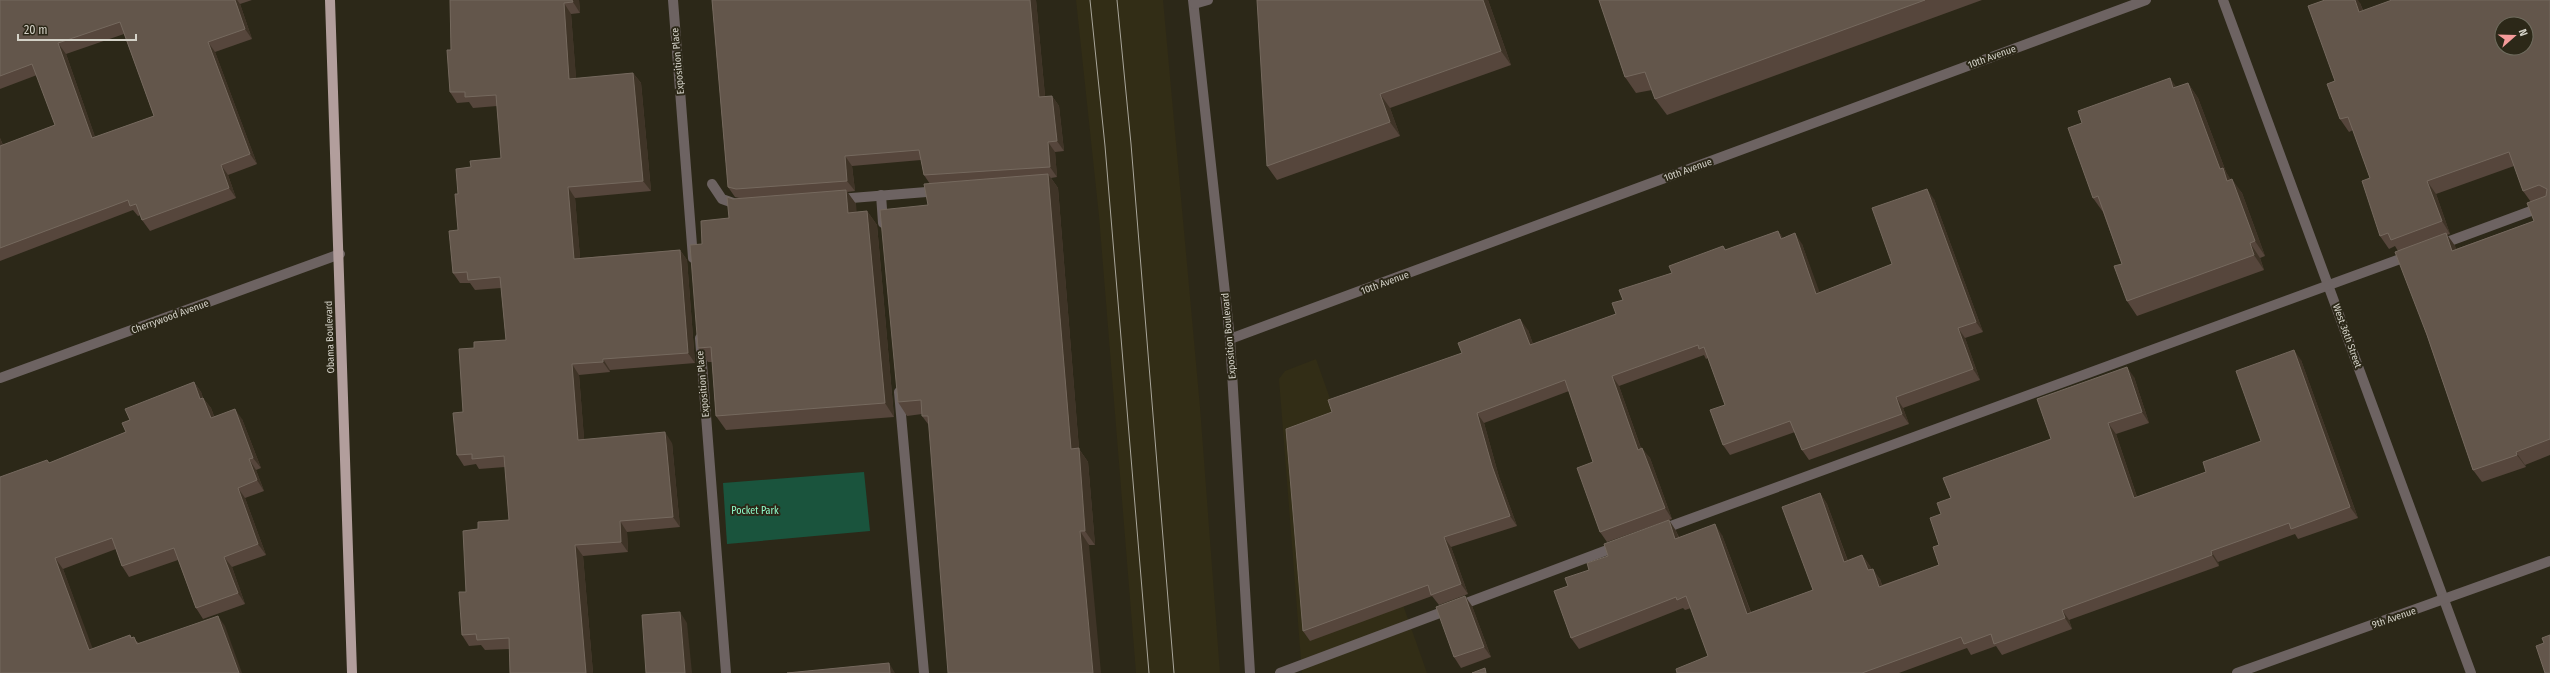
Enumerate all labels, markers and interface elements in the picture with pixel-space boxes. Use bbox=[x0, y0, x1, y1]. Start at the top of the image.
scale bar bbox=[18, 16, 136, 42]
north arrow bbox=[2494, 16, 2534, 56]
text: 20 m bbox=[24, 23, 48, 37]
street label: Exposition Place bbox=[669, 27, 687, 95]
text: N bbox=[2516, 27, 2530, 38]
street label: 10th Avenue bbox=[1966, 43, 2018, 71]
street label: 10th Avenue bbox=[1662, 156, 1714, 184]
street label: 10th Avenue bbox=[1359, 269, 1411, 297]
street label: Exposition Boulevard bbox=[1219, 292, 1239, 380]
street label: Cherrywood Avenue bbox=[130, 297, 210, 337]
street label: Obama Boulevard bbox=[323, 301, 337, 373]
street label: West 36th Street bbox=[2330, 302, 2364, 370]
street label: Exposition Place bbox=[694, 350, 712, 418]
park label: Pocket Park bbox=[731, 505, 779, 517]
street label: 9th Avenue bbox=[2370, 605, 2418, 631]

